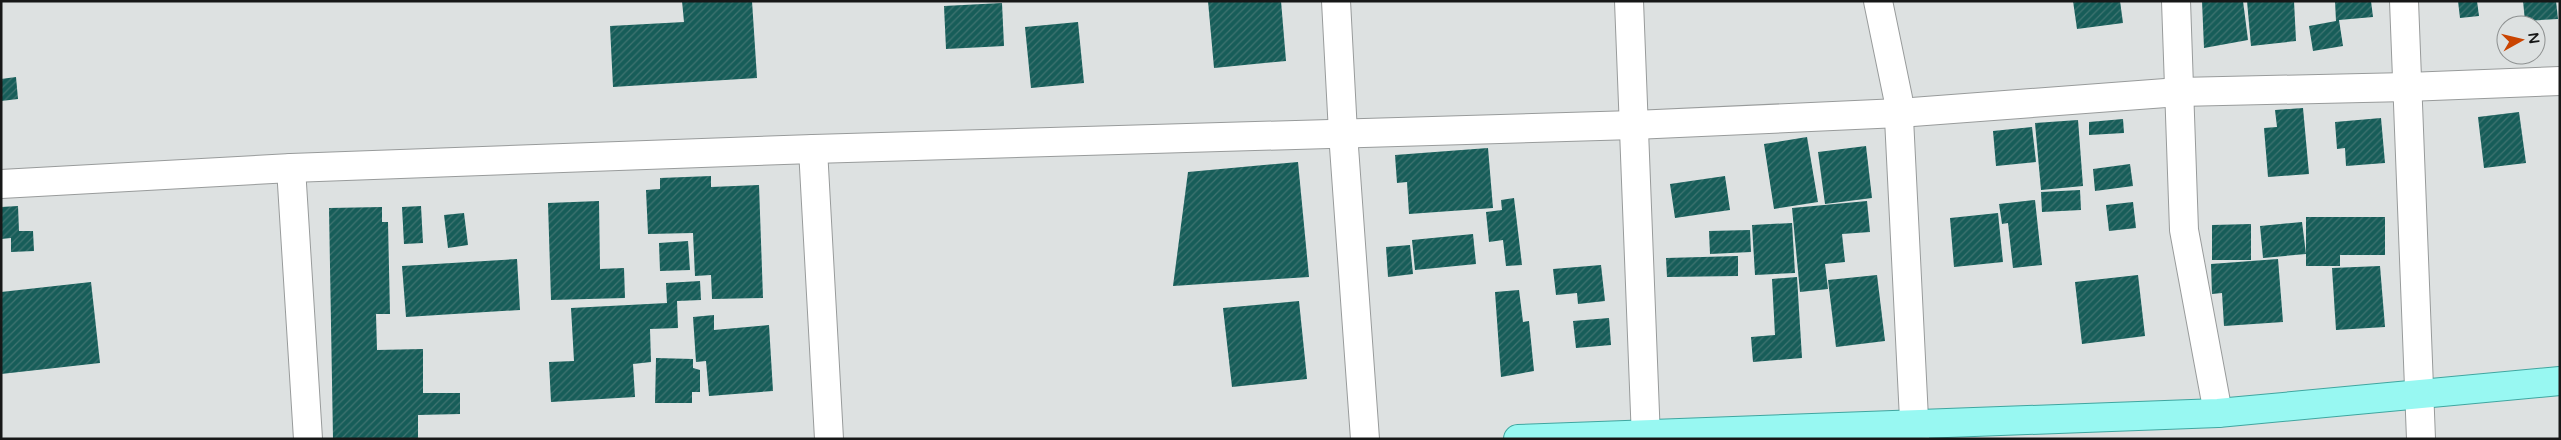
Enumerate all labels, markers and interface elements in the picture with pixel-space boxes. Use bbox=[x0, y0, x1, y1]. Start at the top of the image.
north arrow bbox=[2496, 15, 2546, 65]
text: N bbox=[2524, 32, 2543, 45]

